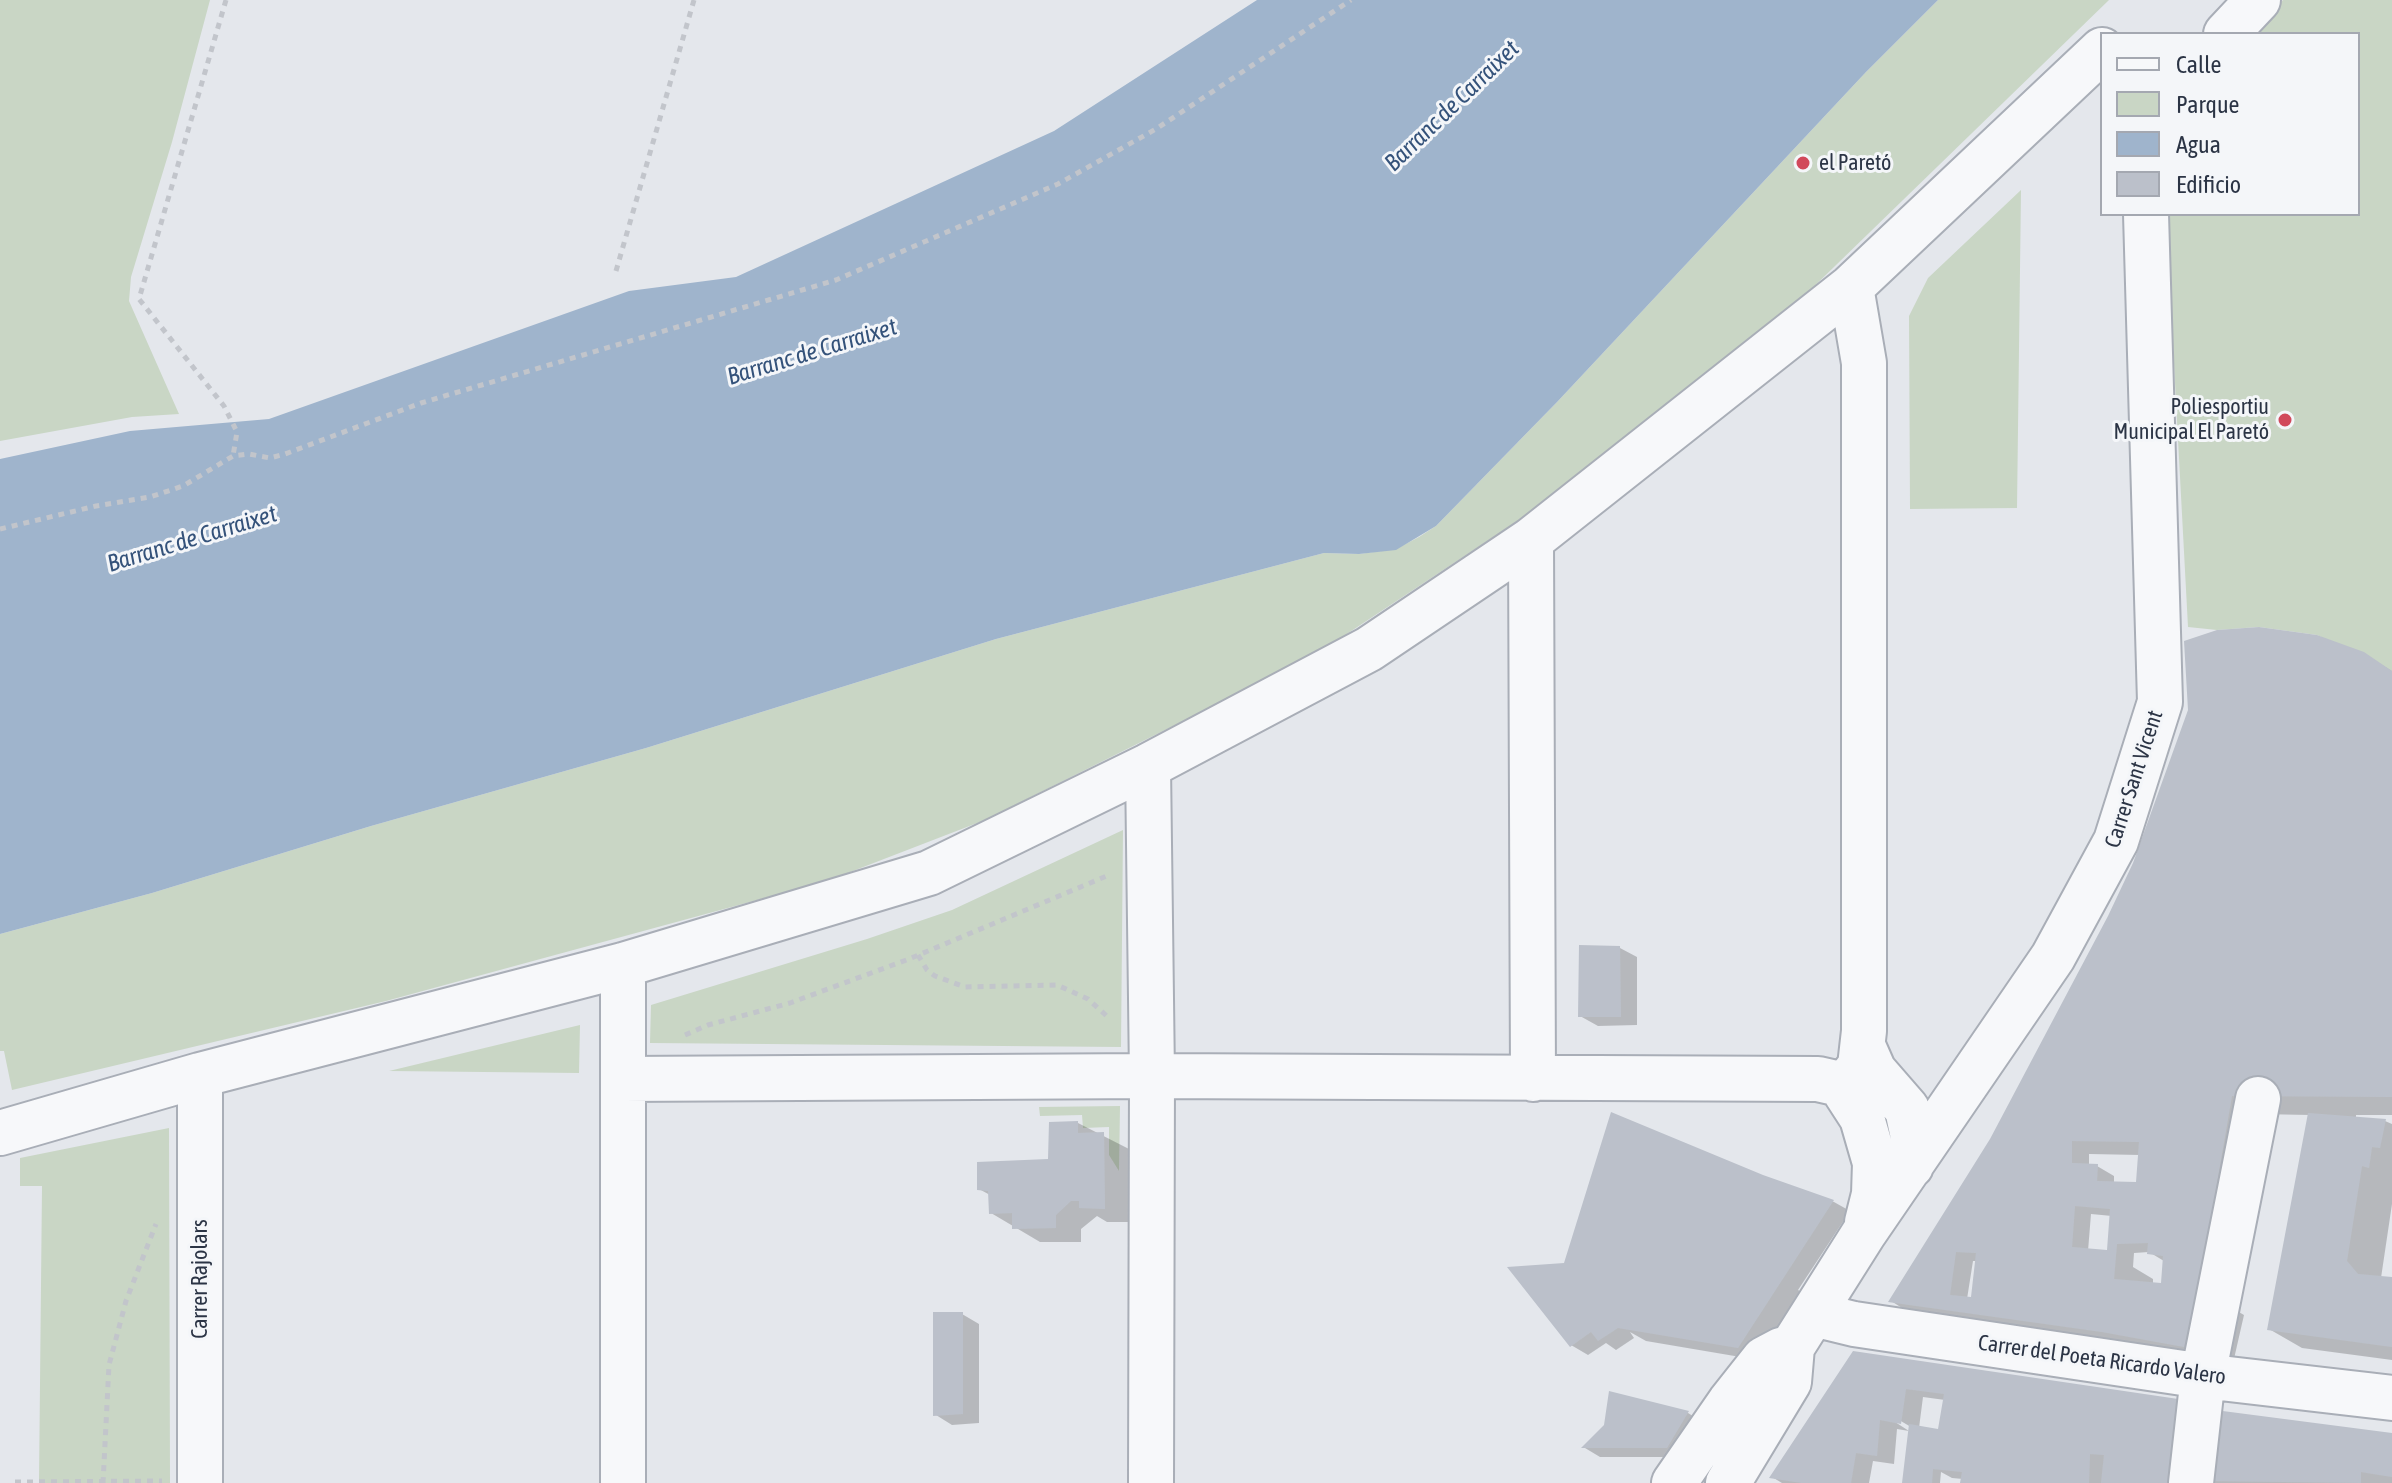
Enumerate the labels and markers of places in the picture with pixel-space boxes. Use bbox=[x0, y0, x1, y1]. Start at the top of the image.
place label: el Paretó bbox=[1819, 150, 1891, 176]
marker: el Paretó bbox=[1794, 154, 1812, 172]
place label: Poliesportiu Municipal El Paretó bbox=[2113, 394, 2269, 446]
marker: Poliesportiu Municipal El Paretó bbox=[2276, 411, 2294, 429]

